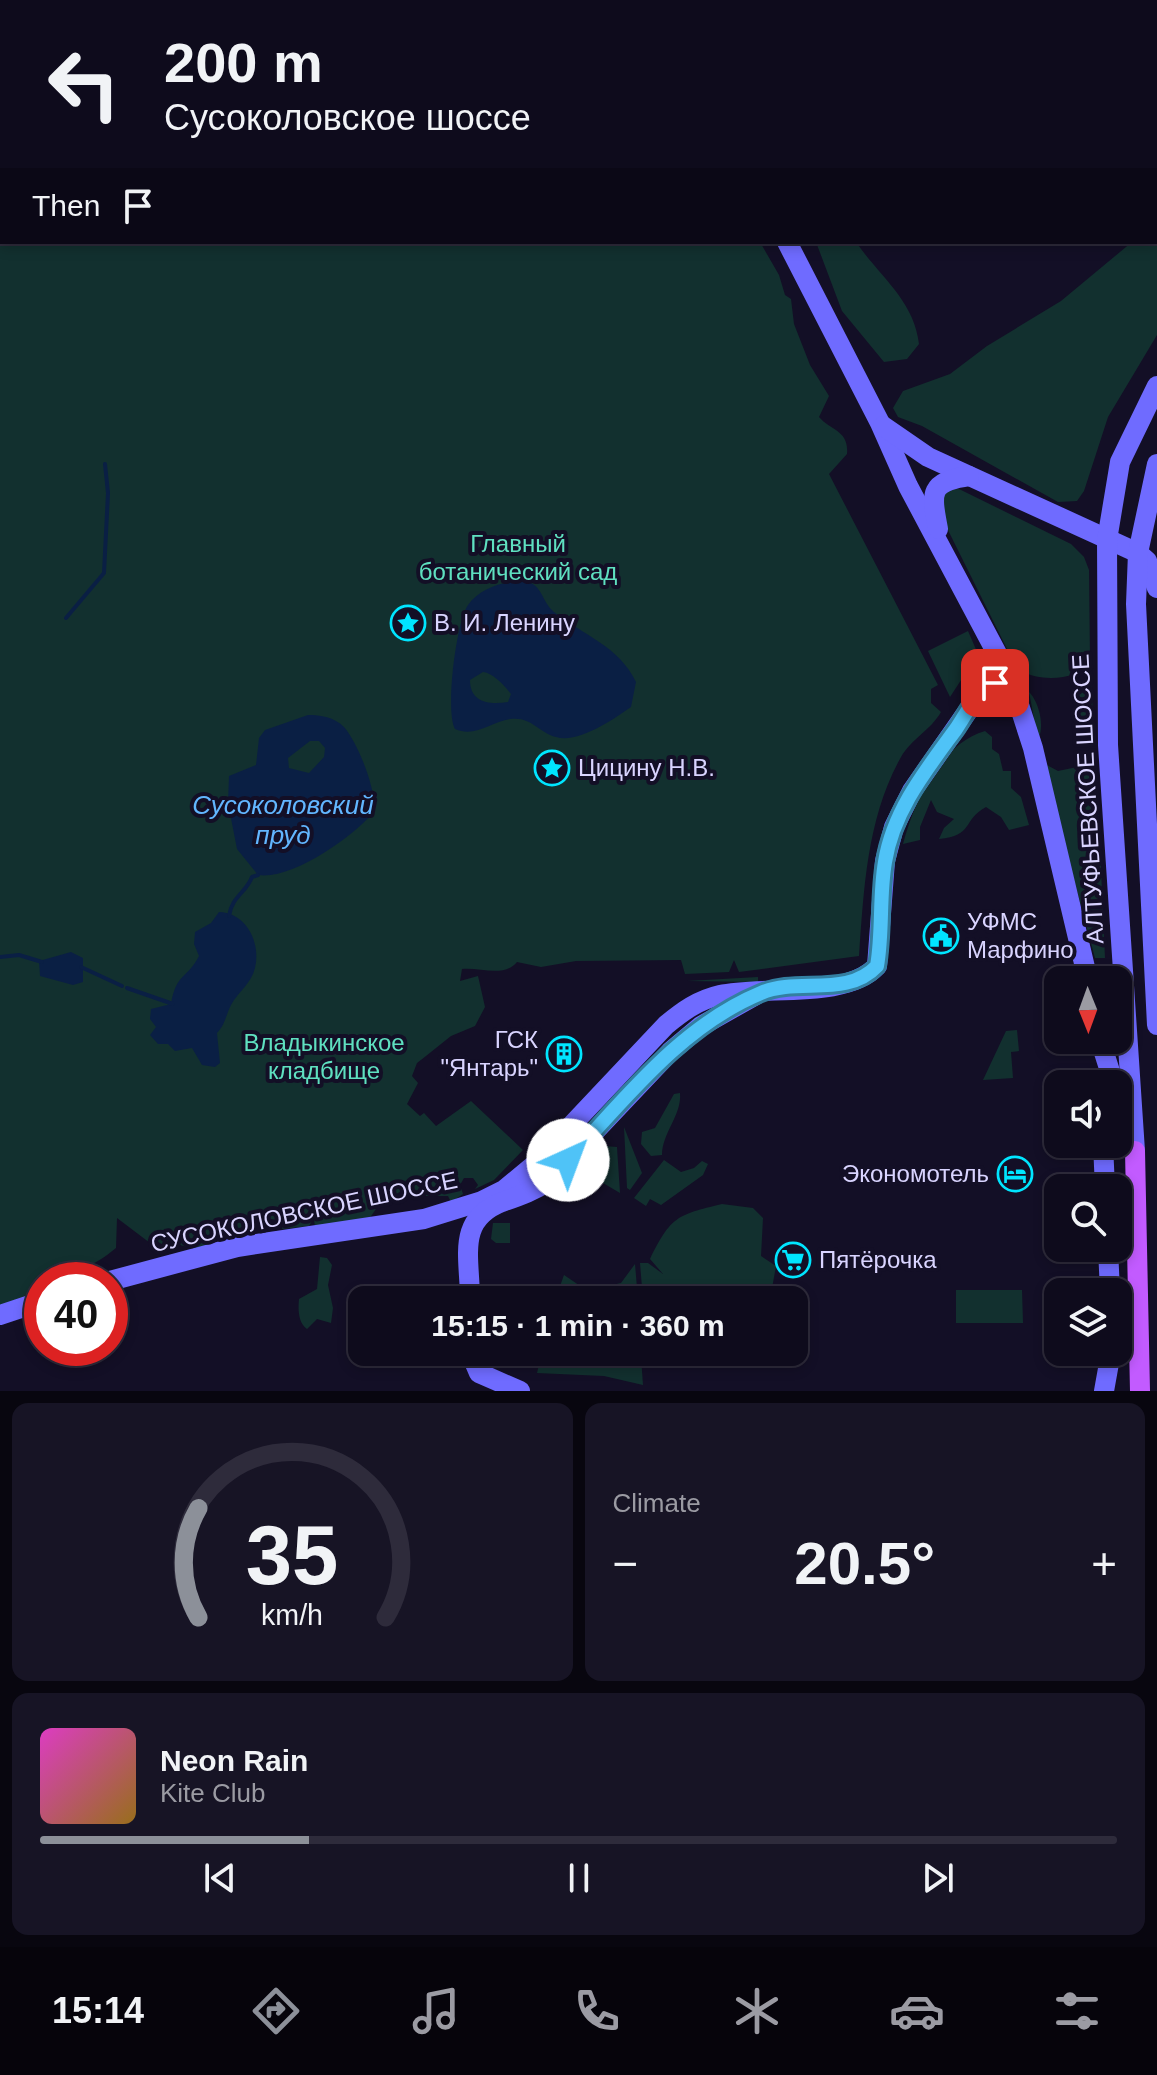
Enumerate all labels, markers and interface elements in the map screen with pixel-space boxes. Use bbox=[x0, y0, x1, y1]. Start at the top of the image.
text: 200 m bbox=[164, 31, 323, 94]
icon: left bbox=[32, 32, 136, 136]
text: Сусоколовское шоссе bbox=[164, 97, 531, 138]
icon: arrive bbox=[116, 184, 160, 228]
text: Then bbox=[32, 189, 100, 222]
park label: Главный ботанический сад bbox=[419, 530, 617, 585]
place icon: В. И. Ленину bbox=[389, 604, 427, 642]
place label: В. И. Ленину bbox=[434, 609, 575, 636]
pin bbox=[961, 649, 1029, 717]
street label: АЛТУФЬЕВСКОЕ ШОССЕ bbox=[1066, 653, 1109, 945]
icon: arrive bbox=[973, 661, 1017, 705]
place icon: Цицину Н.В. bbox=[533, 749, 571, 787]
place label: Цицину Н.В. bbox=[578, 754, 715, 781]
water label: Сусоколовский пруд bbox=[192, 790, 374, 850]
place label: УФМС Марфино bbox=[967, 908, 1074, 963]
public building icon: УФМС Марфино bbox=[922, 917, 960, 955]
north arrow bbox=[1044, 966, 1132, 1054]
map controls bbox=[1044, 966, 1132, 1366]
place label: ГСК "Янтарь" bbox=[440, 1026, 538, 1081]
park label: Владыкинское кладбище bbox=[243, 1029, 405, 1084]
building icon: ГСК "Янтарь" bbox=[545, 1035, 583, 1073]
button: sound bbox=[1044, 1070, 1132, 1158]
position arrow bbox=[526, 1118, 610, 1202]
hotel icon: Экономотель bbox=[996, 1155, 1034, 1193]
place label: Экономотель bbox=[842, 1160, 989, 1187]
street label: СУСОКОЛОВСКОЕ ШОССЕ bbox=[148, 1166, 460, 1257]
button: search bbox=[1044, 1174, 1132, 1262]
supermarket icon: Пятёрочка bbox=[774, 1241, 812, 1279]
place label: Пятёрочка bbox=[819, 1246, 937, 1273]
speed limit sign: 40 bbox=[24, 1262, 128, 1366]
button: layers bbox=[1044, 1278, 1132, 1366]
text: 15:15 · 1 min · 360 m bbox=[431, 1309, 725, 1342]
text: Climate bbox=[613, 1488, 701, 1518]
text: 35 bbox=[246, 1509, 339, 1602]
text: 20.5° bbox=[794, 1530, 935, 1597]
text: − bbox=[613, 1539, 638, 1588]
text: + bbox=[1091, 1539, 1117, 1588]
text: km/h bbox=[261, 1599, 323, 1631]
text: Neon Rain bbox=[160, 1744, 308, 1777]
text: Kite Club bbox=[160, 1778, 266, 1808]
icon: previous bbox=[198, 1856, 242, 1900]
icon: pause bbox=[557, 1856, 601, 1900]
icon: next bbox=[916, 1856, 960, 1900]
icon: directions bbox=[248, 1983, 304, 2039]
icon: music bbox=[408, 1983, 464, 2039]
icon: phone bbox=[569, 1983, 625, 2039]
icon: climate bbox=[729, 1983, 785, 2039]
icon: car bbox=[889, 1983, 945, 2039]
icon: filters bbox=[1049, 1983, 1105, 2039]
text: 15:14 bbox=[52, 1990, 144, 2031]

